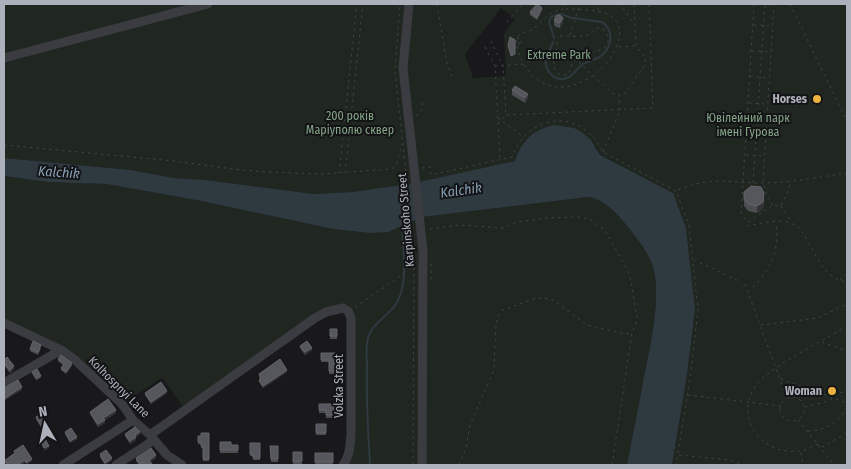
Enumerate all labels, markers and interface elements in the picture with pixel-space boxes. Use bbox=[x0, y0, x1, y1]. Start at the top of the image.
park label: Extreme Park bbox=[527, 48, 591, 62]
place label: Horses bbox=[772, 92, 808, 106]
marker: Horses bbox=[811, 93, 823, 105]
park label: 200 років Маріуполю сквер bbox=[306, 109, 394, 137]
park label: Ювілейний парк імені Гурова bbox=[706, 111, 790, 139]
water label: Kalchik bbox=[37, 163, 81, 182]
street label: Karpinskoho Street bbox=[395, 173, 417, 267]
water label: Kalchik bbox=[439, 179, 483, 202]
street label: Kolhospnyi Lane bbox=[86, 354, 152, 420]
street label: Volzka Street bbox=[332, 354, 346, 418]
place label: Woman bbox=[785, 384, 822, 398]
marker: Woman bbox=[826, 385, 838, 397]
north arrow bbox=[20, 399, 70, 449]
text: N bbox=[38, 403, 49, 421]

